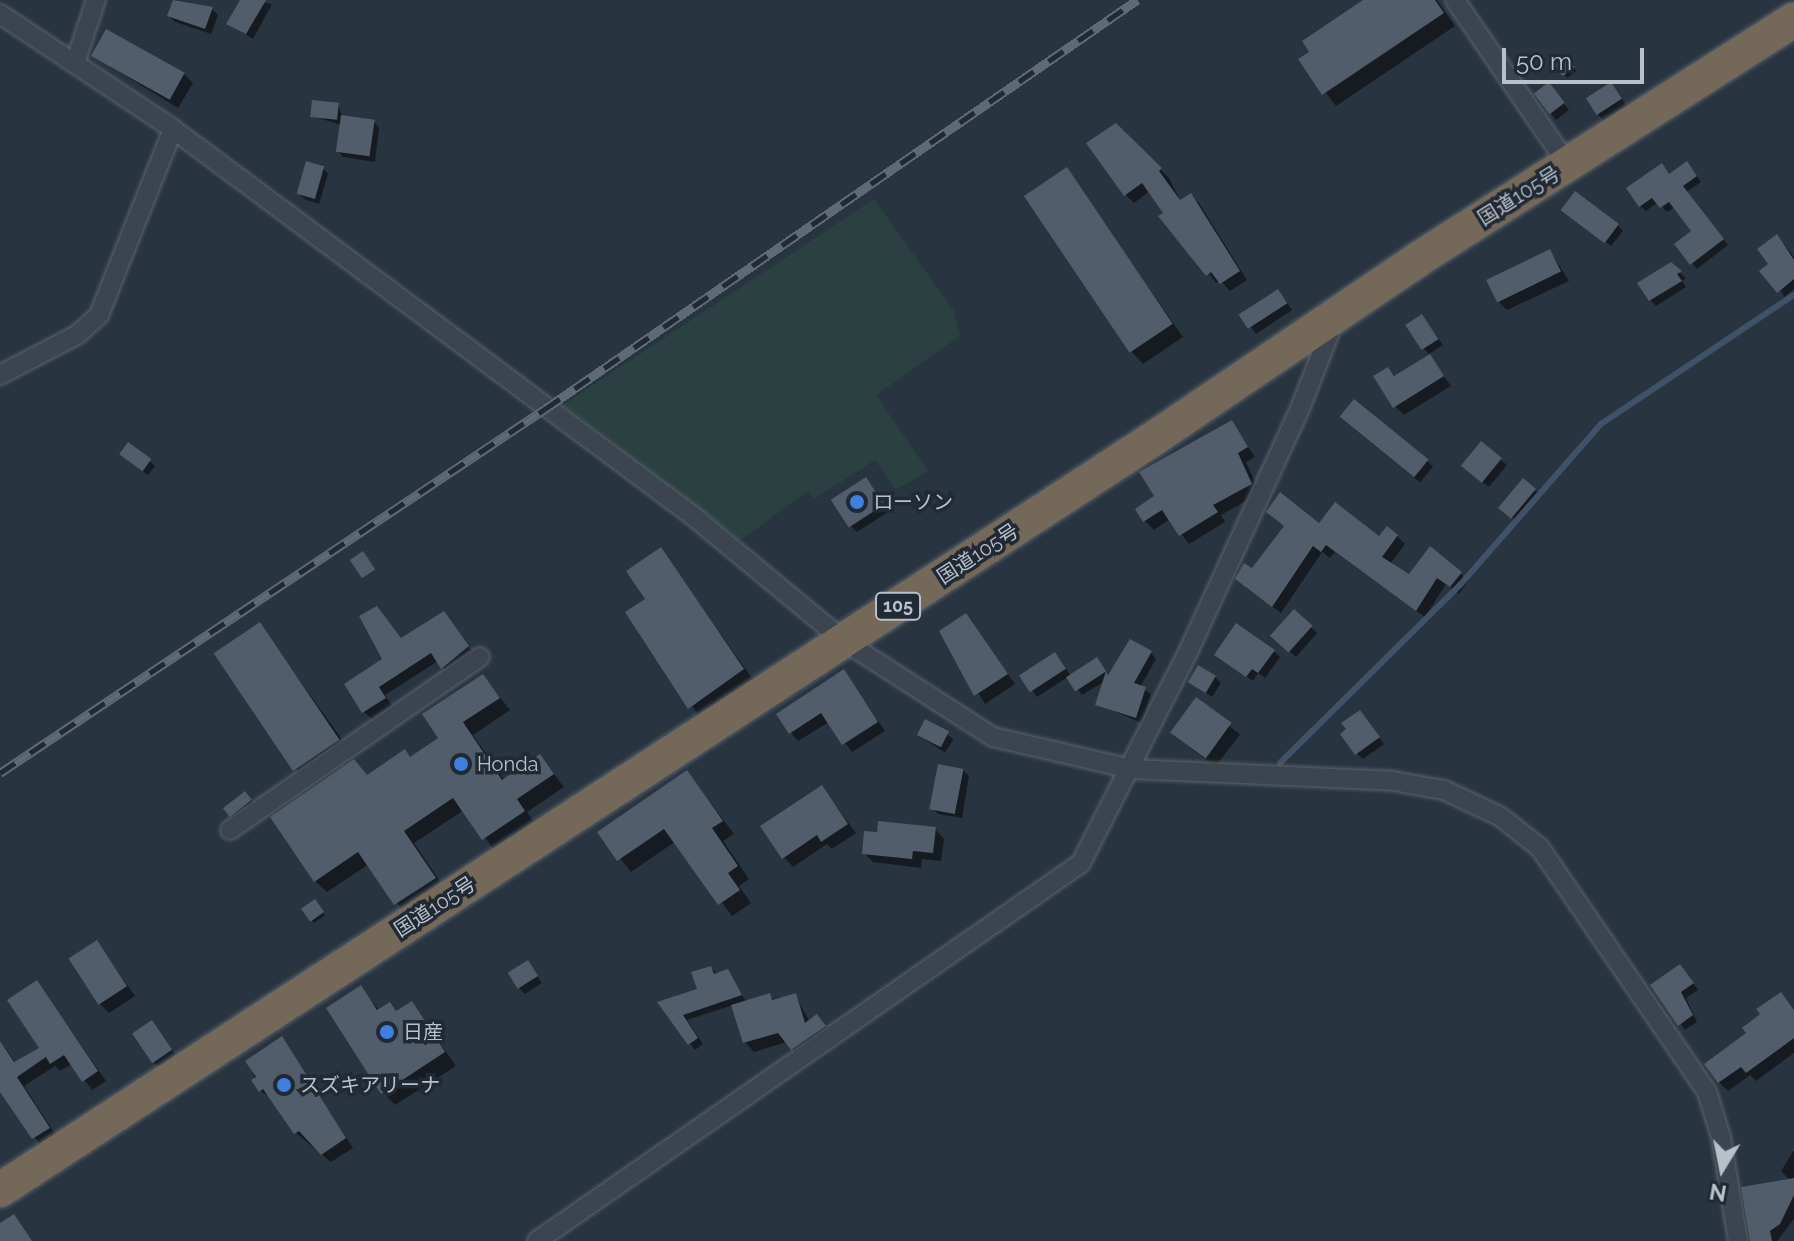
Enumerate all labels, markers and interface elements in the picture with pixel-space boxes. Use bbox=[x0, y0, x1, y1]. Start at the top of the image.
scale bar bbox=[1506, 32, 1648, 82]
text: 50 m bbox=[1516, 47, 1572, 76]
street label: 国道105号 bbox=[1474, 162, 1564, 230]
place label: ローソン bbox=[873, 490, 953, 514]
marker: ローソン bbox=[848, 493, 866, 511]
street label: 国道105号 bbox=[933, 519, 1023, 589]
road number: 105 bbox=[874, 592, 922, 620]
place label: Honda bbox=[477, 752, 538, 776]
marker: Honda bbox=[452, 755, 470, 773]
street label: 国道105号 bbox=[390, 872, 480, 942]
place label: 日産 bbox=[403, 1020, 443, 1044]
marker: 日産 bbox=[378, 1023, 396, 1041]
place label: スズキアリーナ bbox=[300, 1073, 440, 1097]
marker: スズキアリーナ bbox=[275, 1076, 293, 1094]
north arrow bbox=[1682, 1129, 1762, 1209]
text: N bbox=[1707, 1178, 1728, 1207]

